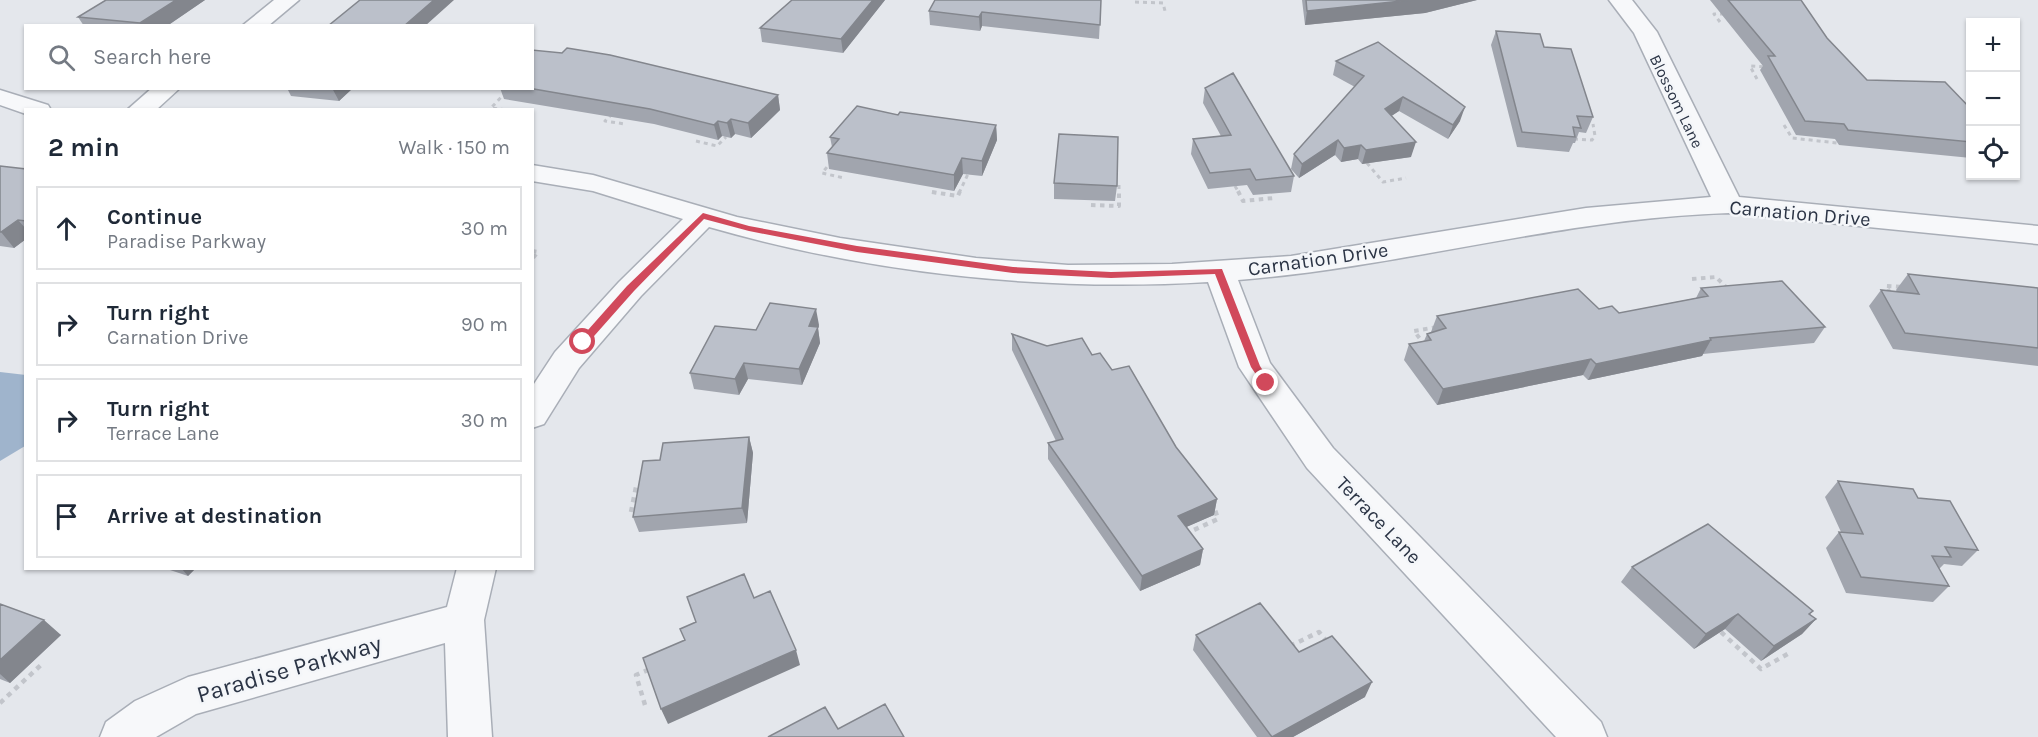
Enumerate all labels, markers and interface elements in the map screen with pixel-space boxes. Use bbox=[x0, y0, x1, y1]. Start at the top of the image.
map controls bbox=[1966, 18, 2020, 180]
button: + bbox=[1966, 18, 2020, 72]
search box bbox=[24, 24, 534, 90]
icon: search bbox=[45, 41, 78, 74]
text: Search here bbox=[93, 44, 211, 70]
street label: Blossom Lane bbox=[1646, 51, 1707, 151]
button: − bbox=[1966, 72, 2020, 126]
button: locate bbox=[1966, 126, 2020, 180]
text: 2 min bbox=[48, 132, 120, 163]
text: Walk · 150 m bbox=[399, 136, 510, 159]
street label: Carnation Drive bbox=[1728, 196, 1871, 231]
text: Continue bbox=[107, 204, 202, 230]
icon: ahead bbox=[50, 212, 83, 245]
text: 30 m bbox=[461, 217, 508, 240]
text: Paradise Parkway bbox=[107, 230, 266, 253]
street label: Carnation Drive bbox=[1246, 238, 1390, 281]
text: Turn right bbox=[107, 300, 210, 326]
icon: right bbox=[50, 308, 83, 341]
text: 90 m bbox=[461, 313, 508, 336]
text: Carnation Drive bbox=[107, 326, 249, 349]
route start bbox=[569, 328, 595, 354]
route end bbox=[1252, 369, 1278, 395]
text: Turn right bbox=[107, 396, 210, 422]
icon: right bbox=[50, 404, 83, 437]
text: 30 m bbox=[461, 409, 508, 432]
text: Terrace Lane bbox=[107, 422, 219, 445]
street label: Terrace Lane bbox=[1331, 472, 1426, 569]
icon: arrive bbox=[50, 500, 83, 533]
text: Arrive at destination bbox=[107, 503, 322, 529]
street label: Paradise Parkway bbox=[193, 629, 385, 709]

